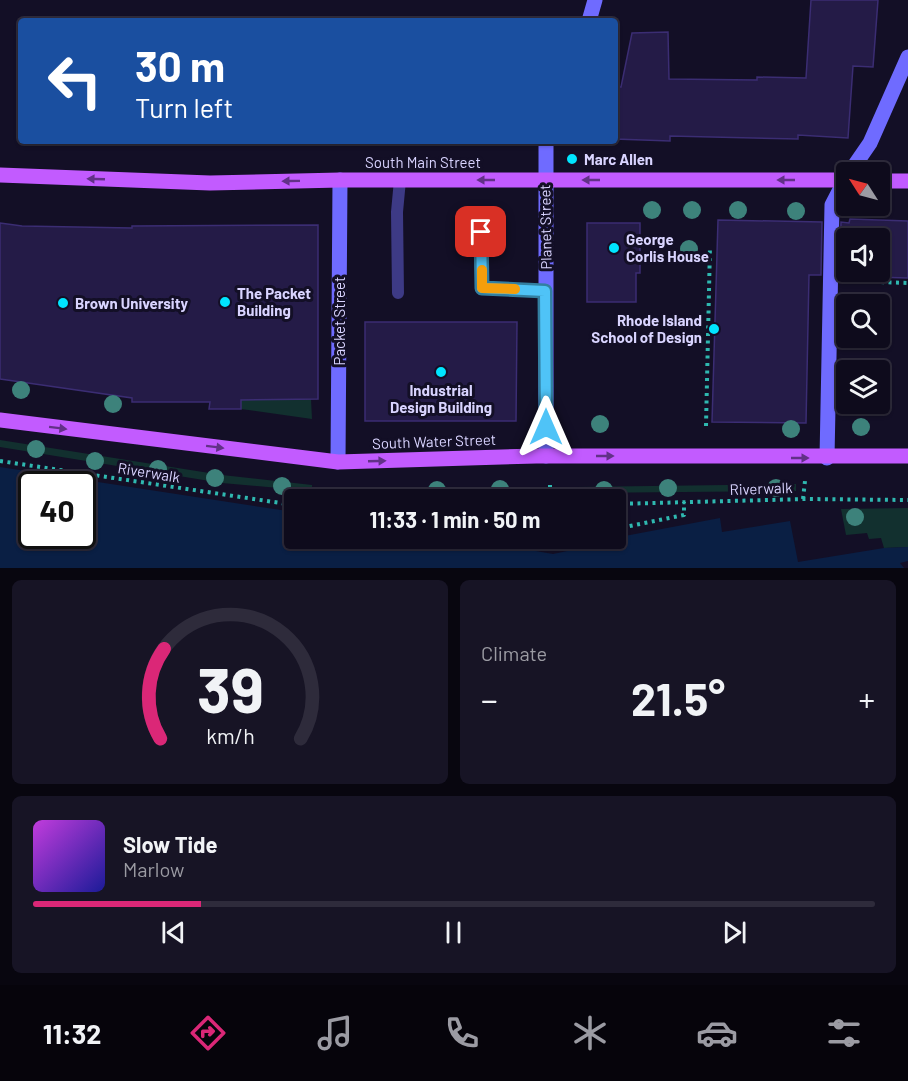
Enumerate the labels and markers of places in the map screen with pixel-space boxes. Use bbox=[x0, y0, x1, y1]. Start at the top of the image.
place label: Marc Allen bbox=[584, 150, 653, 168]
marker: Marc Allen bbox=[565, 152, 579, 166]
pin bbox=[455, 206, 506, 257]
place label: George Corlis House bbox=[626, 230, 709, 265]
marker: George Corlis House bbox=[607, 241, 621, 255]
place label: The Packet Building bbox=[237, 284, 311, 319]
place label: Brown University bbox=[75, 294, 188, 312]
marker: The Packet Building bbox=[218, 295, 232, 309]
marker: Brown University bbox=[56, 296, 70, 310]
place label: Rhode Island School of Design bbox=[591, 311, 702, 346]
marker: Rhode Island School of Design bbox=[707, 322, 721, 336]
marker: Industrial Design Building bbox=[434, 365, 448, 379]
place label: Industrial Design Building bbox=[390, 381, 492, 416]

